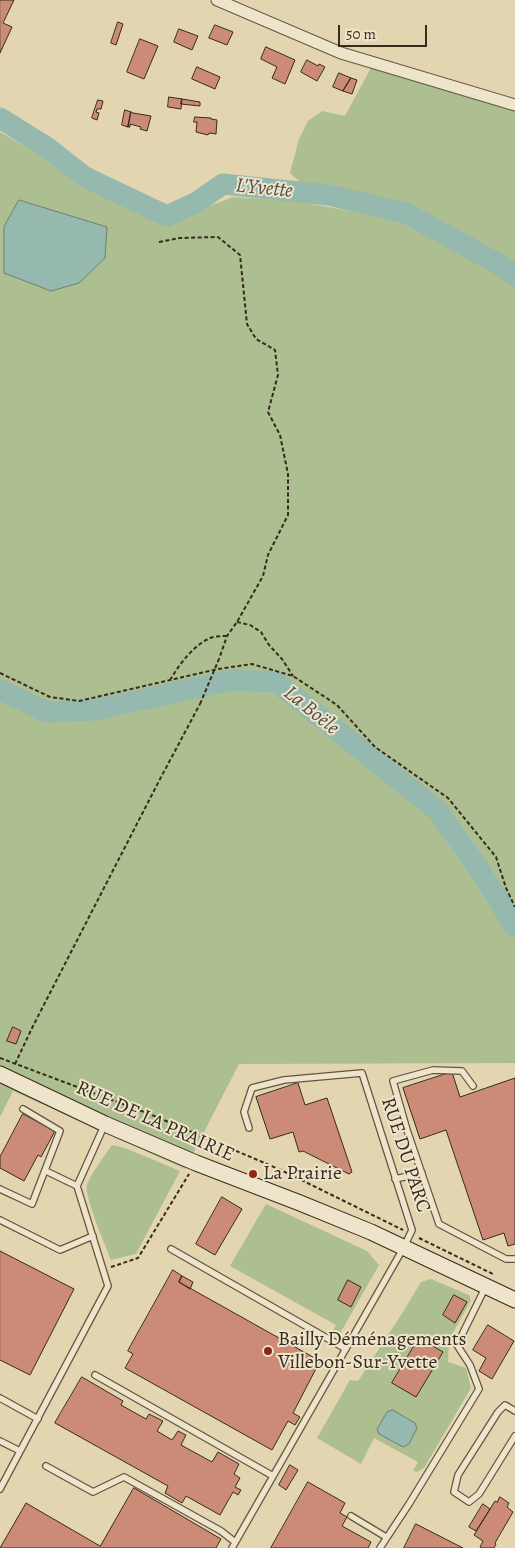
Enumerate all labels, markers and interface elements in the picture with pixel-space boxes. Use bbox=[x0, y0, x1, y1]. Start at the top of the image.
scale bar bbox=[340, 15, 429, 47]
text: 50 m bbox=[346, 24, 376, 44]
water label: L'Yvette bbox=[234, 173, 294, 205]
water label: La Boële bbox=[278, 681, 344, 741]
street label: RUE DE LA PRAIRIE bbox=[72, 1076, 238, 1168]
street label: RUE DU PARC bbox=[375, 1094, 435, 1216]
place label: La Prairie bbox=[263, 1162, 342, 1186]
marker: La Prairie bbox=[247, 1168, 259, 1180]
place label: Bailly Déménagements Villebon-Sur-Yvette bbox=[278, 1328, 467, 1375]
marker: Bailly Déménagements Villebon-Sur-Yvette bbox=[262, 1345, 274, 1357]

